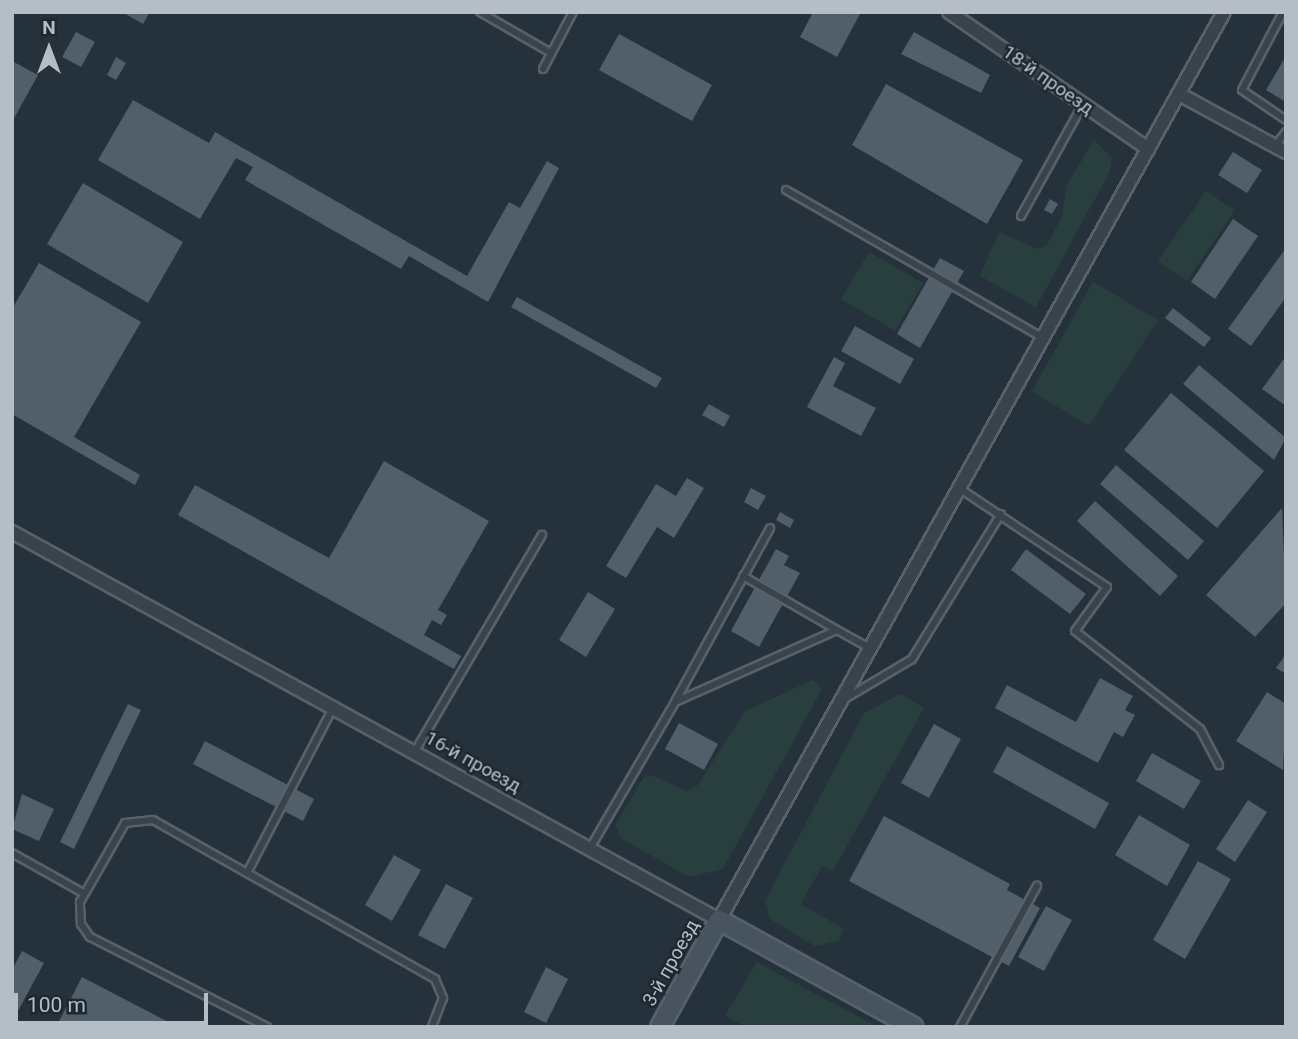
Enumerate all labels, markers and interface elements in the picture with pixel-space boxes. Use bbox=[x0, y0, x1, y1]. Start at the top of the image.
north arrow bbox=[14, 14, 84, 84]
text: N bbox=[42, 16, 56, 39]
street label: 18-й проезд bbox=[998, 40, 1098, 120]
street label: 16-й проезд bbox=[421, 726, 525, 798]
street label: 3-й проезд bbox=[638, 916, 704, 1010]
scale bar bbox=[18, 979, 212, 1023]
text: 100 m bbox=[27, 993, 86, 1017]

